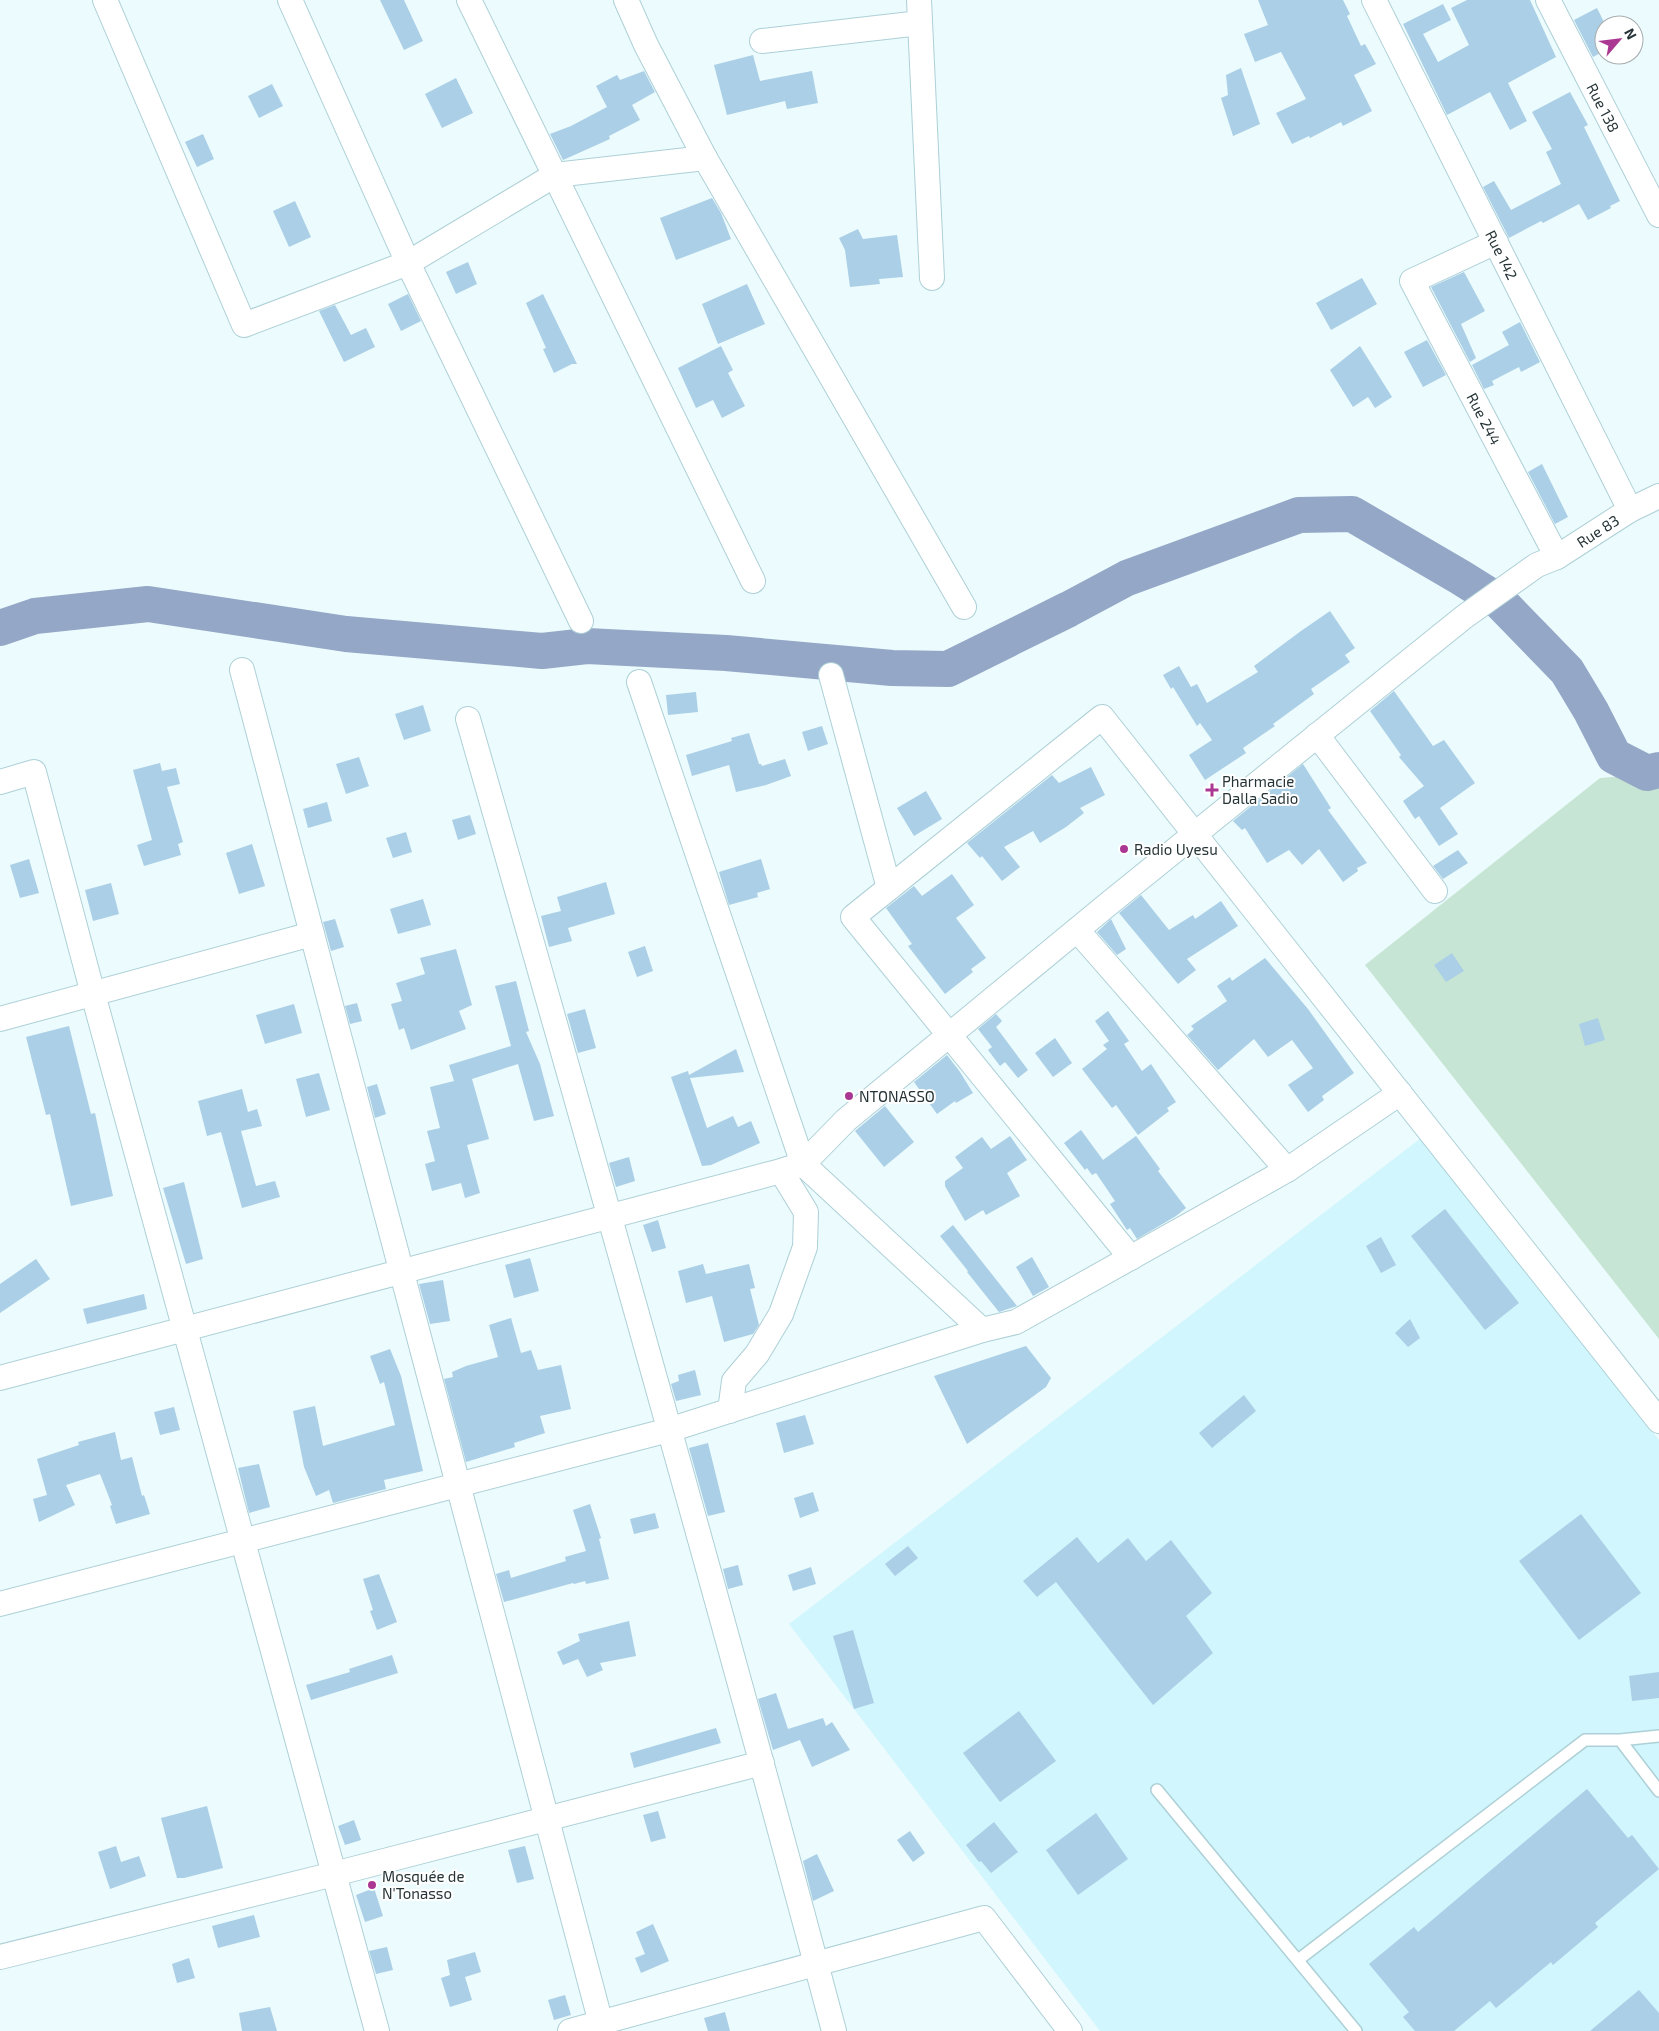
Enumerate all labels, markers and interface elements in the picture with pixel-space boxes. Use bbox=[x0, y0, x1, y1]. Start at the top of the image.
north arrow bbox=[1594, 15, 1644, 65]
text: N bbox=[1621, 25, 1641, 42]
street label: Rue 138 bbox=[1583, 80, 1624, 135]
street label: Rue 142 bbox=[1482, 227, 1522, 282]
street label: Rue 244 bbox=[1463, 390, 1505, 448]
street label: Rue 83 bbox=[1573, 511, 1622, 551]
place label: Pharmacie Dalla Sadio bbox=[1222, 772, 1298, 807]
marker: Pharmacie Dalla Sadio bbox=[1206, 784, 1218, 796]
place label: Radio Uyesu bbox=[1134, 840, 1218, 858]
marker: Radio Uyesu bbox=[1118, 843, 1130, 855]
place label: NTONASSO bbox=[859, 1087, 935, 1105]
marker: NTONASSO bbox=[843, 1090, 855, 1102]
place label: Mosquée de N'Tonasso bbox=[382, 1867, 465, 1902]
marker: Mosquée de N'Tonasso bbox=[366, 1879, 378, 1891]

